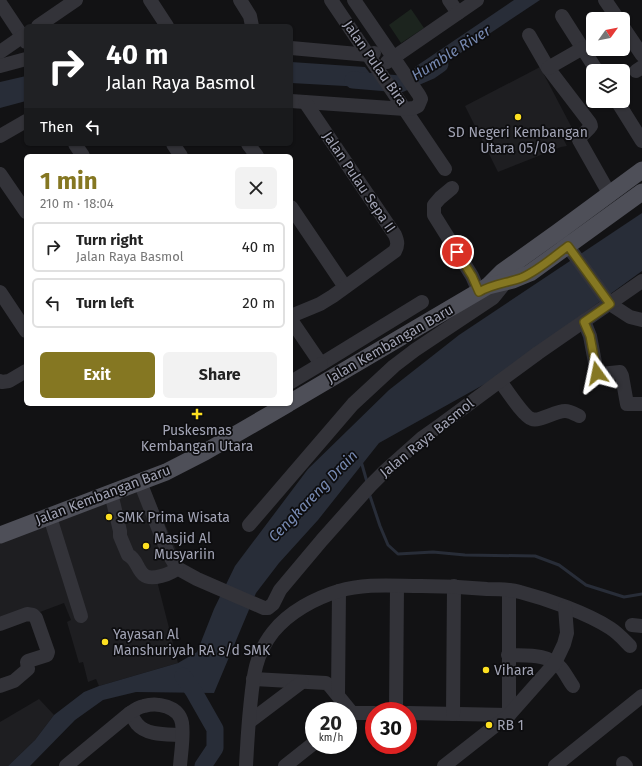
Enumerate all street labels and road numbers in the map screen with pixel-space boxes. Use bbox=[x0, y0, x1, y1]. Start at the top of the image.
street label: Jalan Pulau Bira bbox=[339, 17, 411, 109]
street label: Jalan Pulau Sepa II bbox=[319, 128, 399, 236]
street label: Jalan Kembangan Baru bbox=[324, 301, 456, 387]
street label: Jalan Raya Basmol bbox=[377, 395, 477, 481]
street label: Jalan Kembangan Baru bbox=[33, 461, 173, 529]

